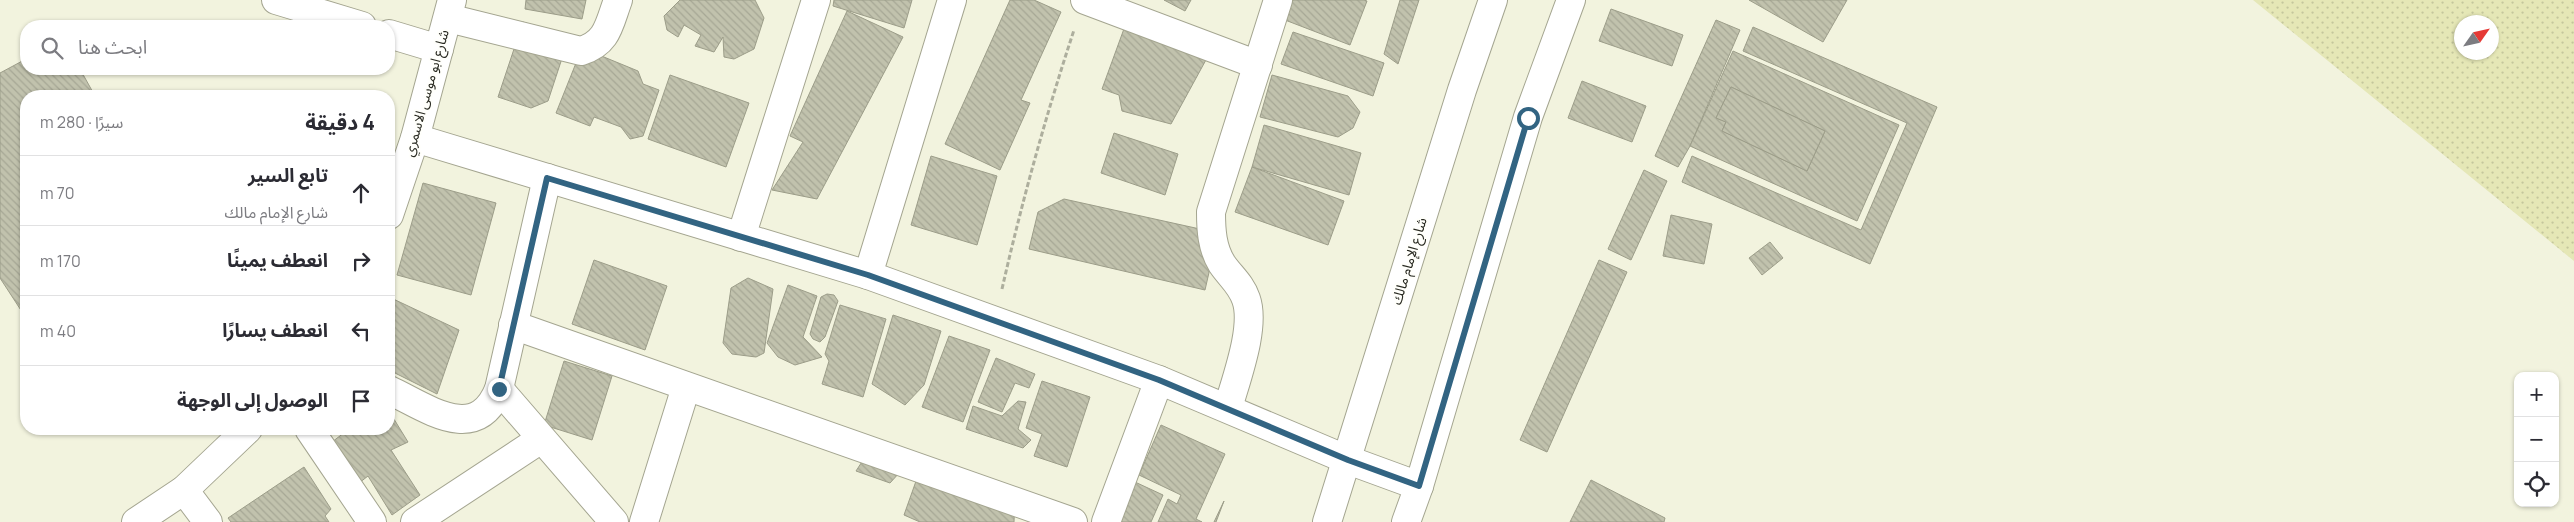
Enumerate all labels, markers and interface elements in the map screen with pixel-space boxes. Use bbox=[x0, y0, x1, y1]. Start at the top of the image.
north arrow bbox=[2454, 15, 2499, 60]
search box bbox=[20, 20, 395, 75]
street label: شارع ابو موسى الاسمري bbox=[398, 27, 455, 159]
icon: search bbox=[38, 34, 66, 62]
text: ابحث هنا bbox=[78, 34, 147, 60]
route start bbox=[1517, 107, 1540, 130]
text: 4 دقيقة bbox=[305, 108, 375, 136]
text: سيرًا · 280 m bbox=[40, 111, 123, 133]
text: تابع السير bbox=[248, 162, 328, 188]
icon: ahead bbox=[347, 179, 375, 207]
text: 70 m bbox=[40, 182, 75, 204]
text: شارع الإمام مالك bbox=[225, 201, 328, 223]
street label: شارع الإمام مالك bbox=[1386, 215, 1433, 308]
text: انعطف يمينًا bbox=[227, 247, 328, 273]
icon: right bbox=[347, 247, 375, 275]
text: 170 m bbox=[40, 250, 81, 272]
text: انعطف يسارًا bbox=[222, 317, 328, 343]
icon: left bbox=[347, 317, 375, 345]
text: 40 m bbox=[40, 320, 76, 342]
map controls bbox=[2514, 372, 2559, 507]
button: + bbox=[2514, 372, 2559, 417]
route end bbox=[488, 378, 511, 401]
text: الوصول إلى الوجهة bbox=[177, 387, 328, 413]
icon: arrive bbox=[347, 387, 375, 415]
button: − bbox=[2514, 417, 2559, 462]
button: locate bbox=[2514, 462, 2559, 507]

